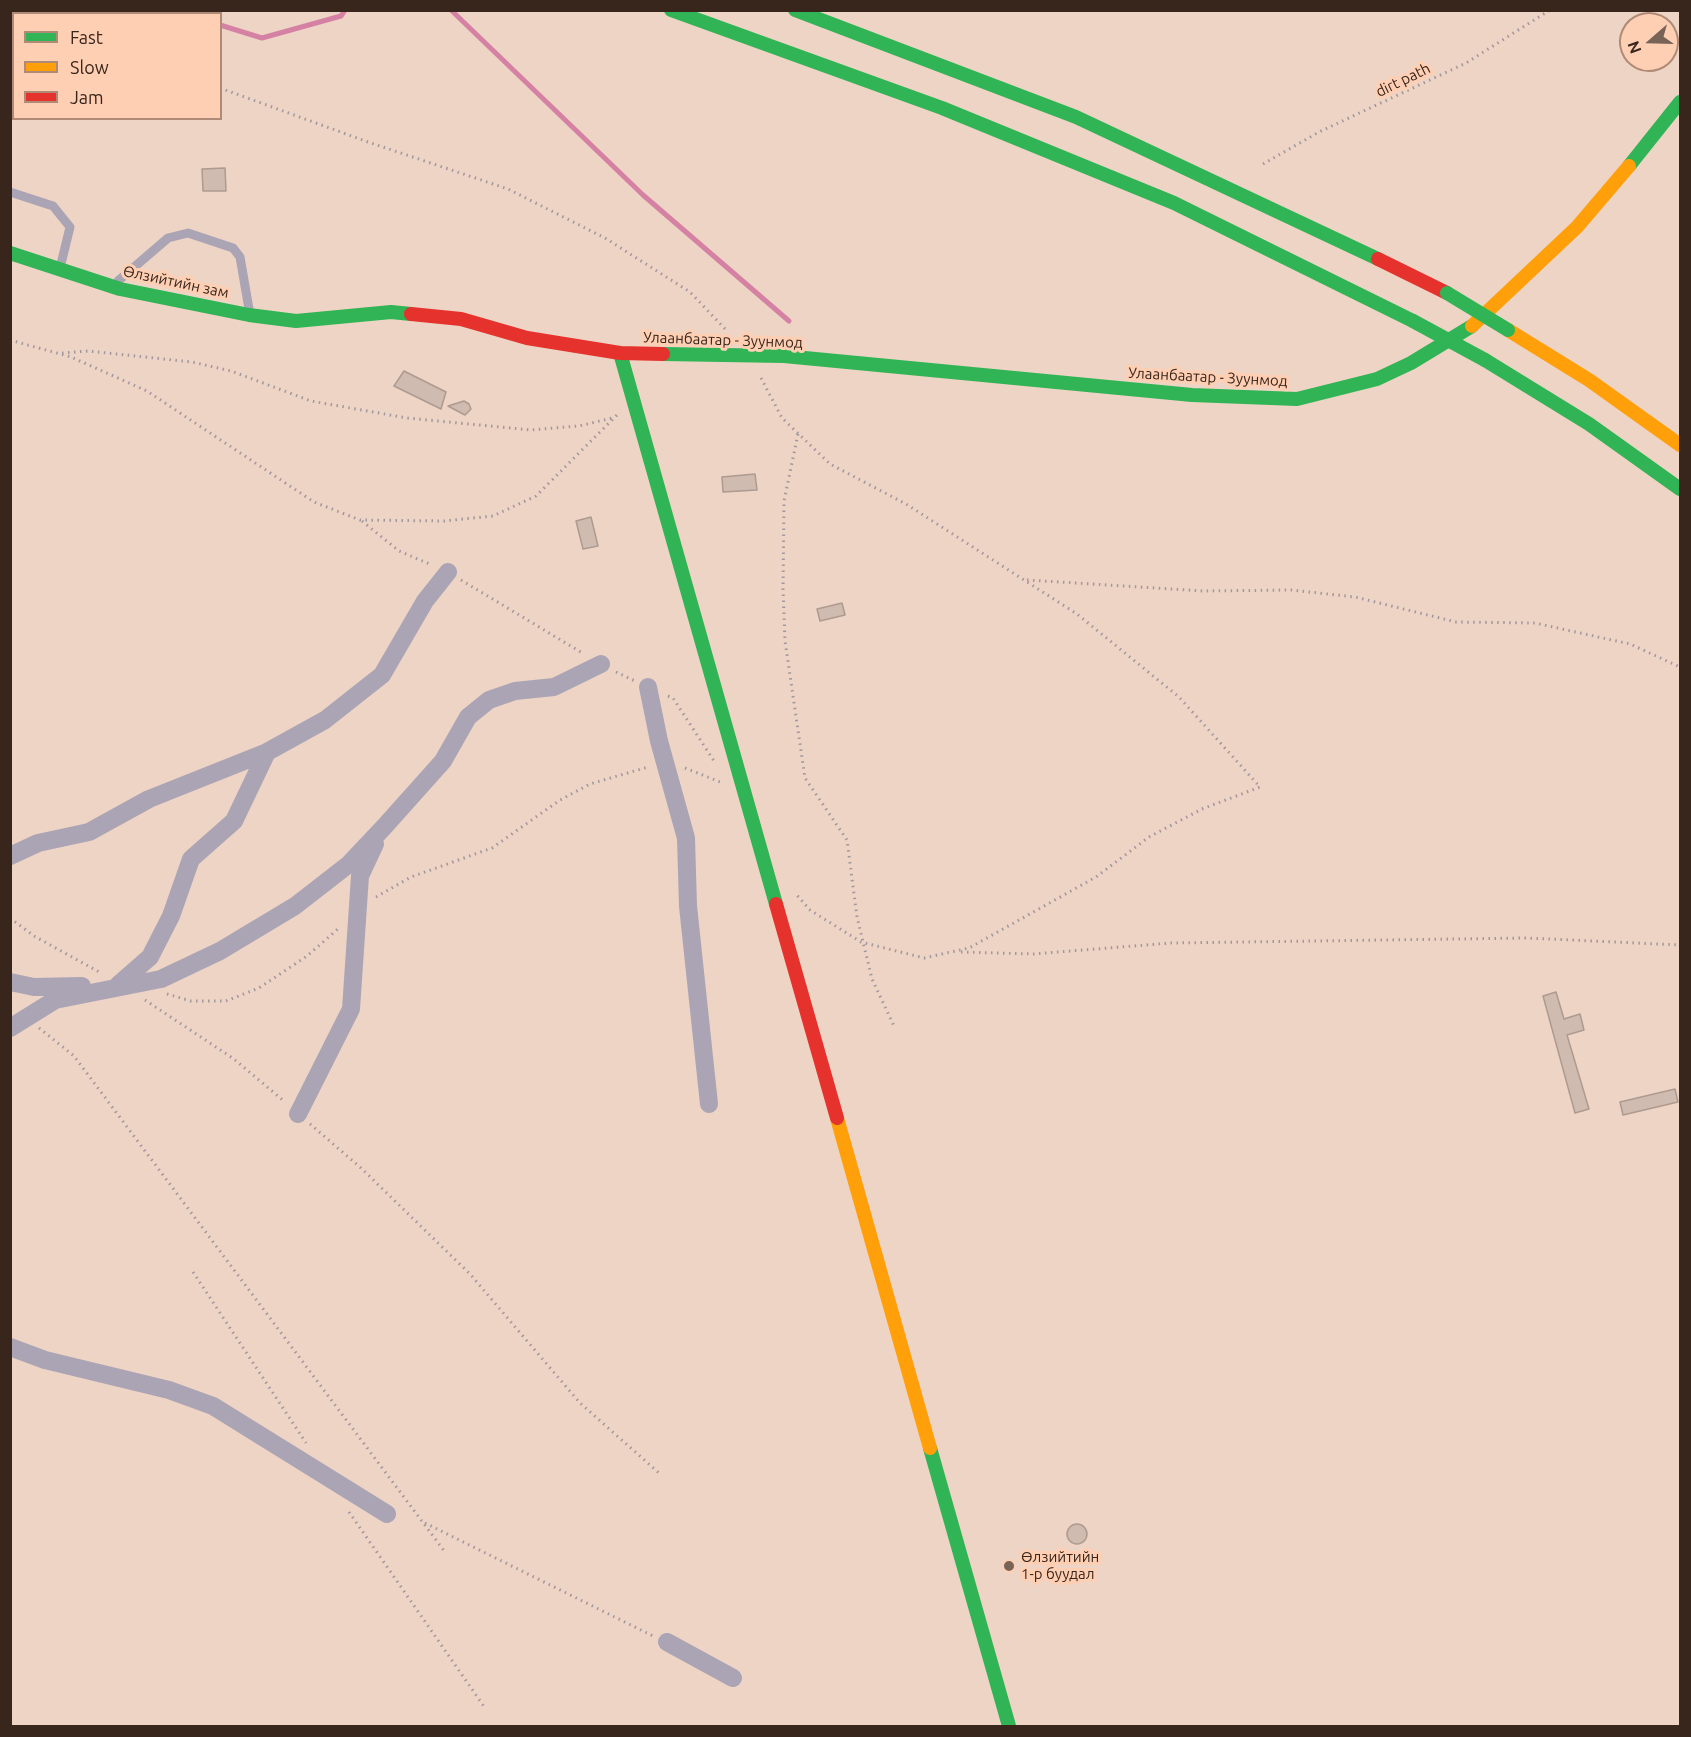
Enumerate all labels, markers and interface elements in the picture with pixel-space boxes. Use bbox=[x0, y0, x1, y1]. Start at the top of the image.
legend bbox=[12, 12, 222, 120]
north arrow bbox=[1619, 12, 1679, 72]
text: Fast bbox=[70, 27, 103, 47]
text: N bbox=[1623, 39, 1644, 56]
text: Slow bbox=[70, 57, 109, 77]
street label: dirt path bbox=[1373, 59, 1433, 101]
text: Jam bbox=[70, 87, 104, 107]
street label: Өлзийтийн зам bbox=[122, 262, 230, 302]
street label: Улаанбаатар - Зуунмод bbox=[643, 328, 803, 352]
street label: Улаанбаатар - Зуунмод bbox=[1128, 364, 1288, 390]
place label: Өлзийтийн 1-р буудал bbox=[1021, 1548, 1099, 1583]
marker: Өлзийтийн 1-р буудал bbox=[1002, 1559, 1016, 1573]

